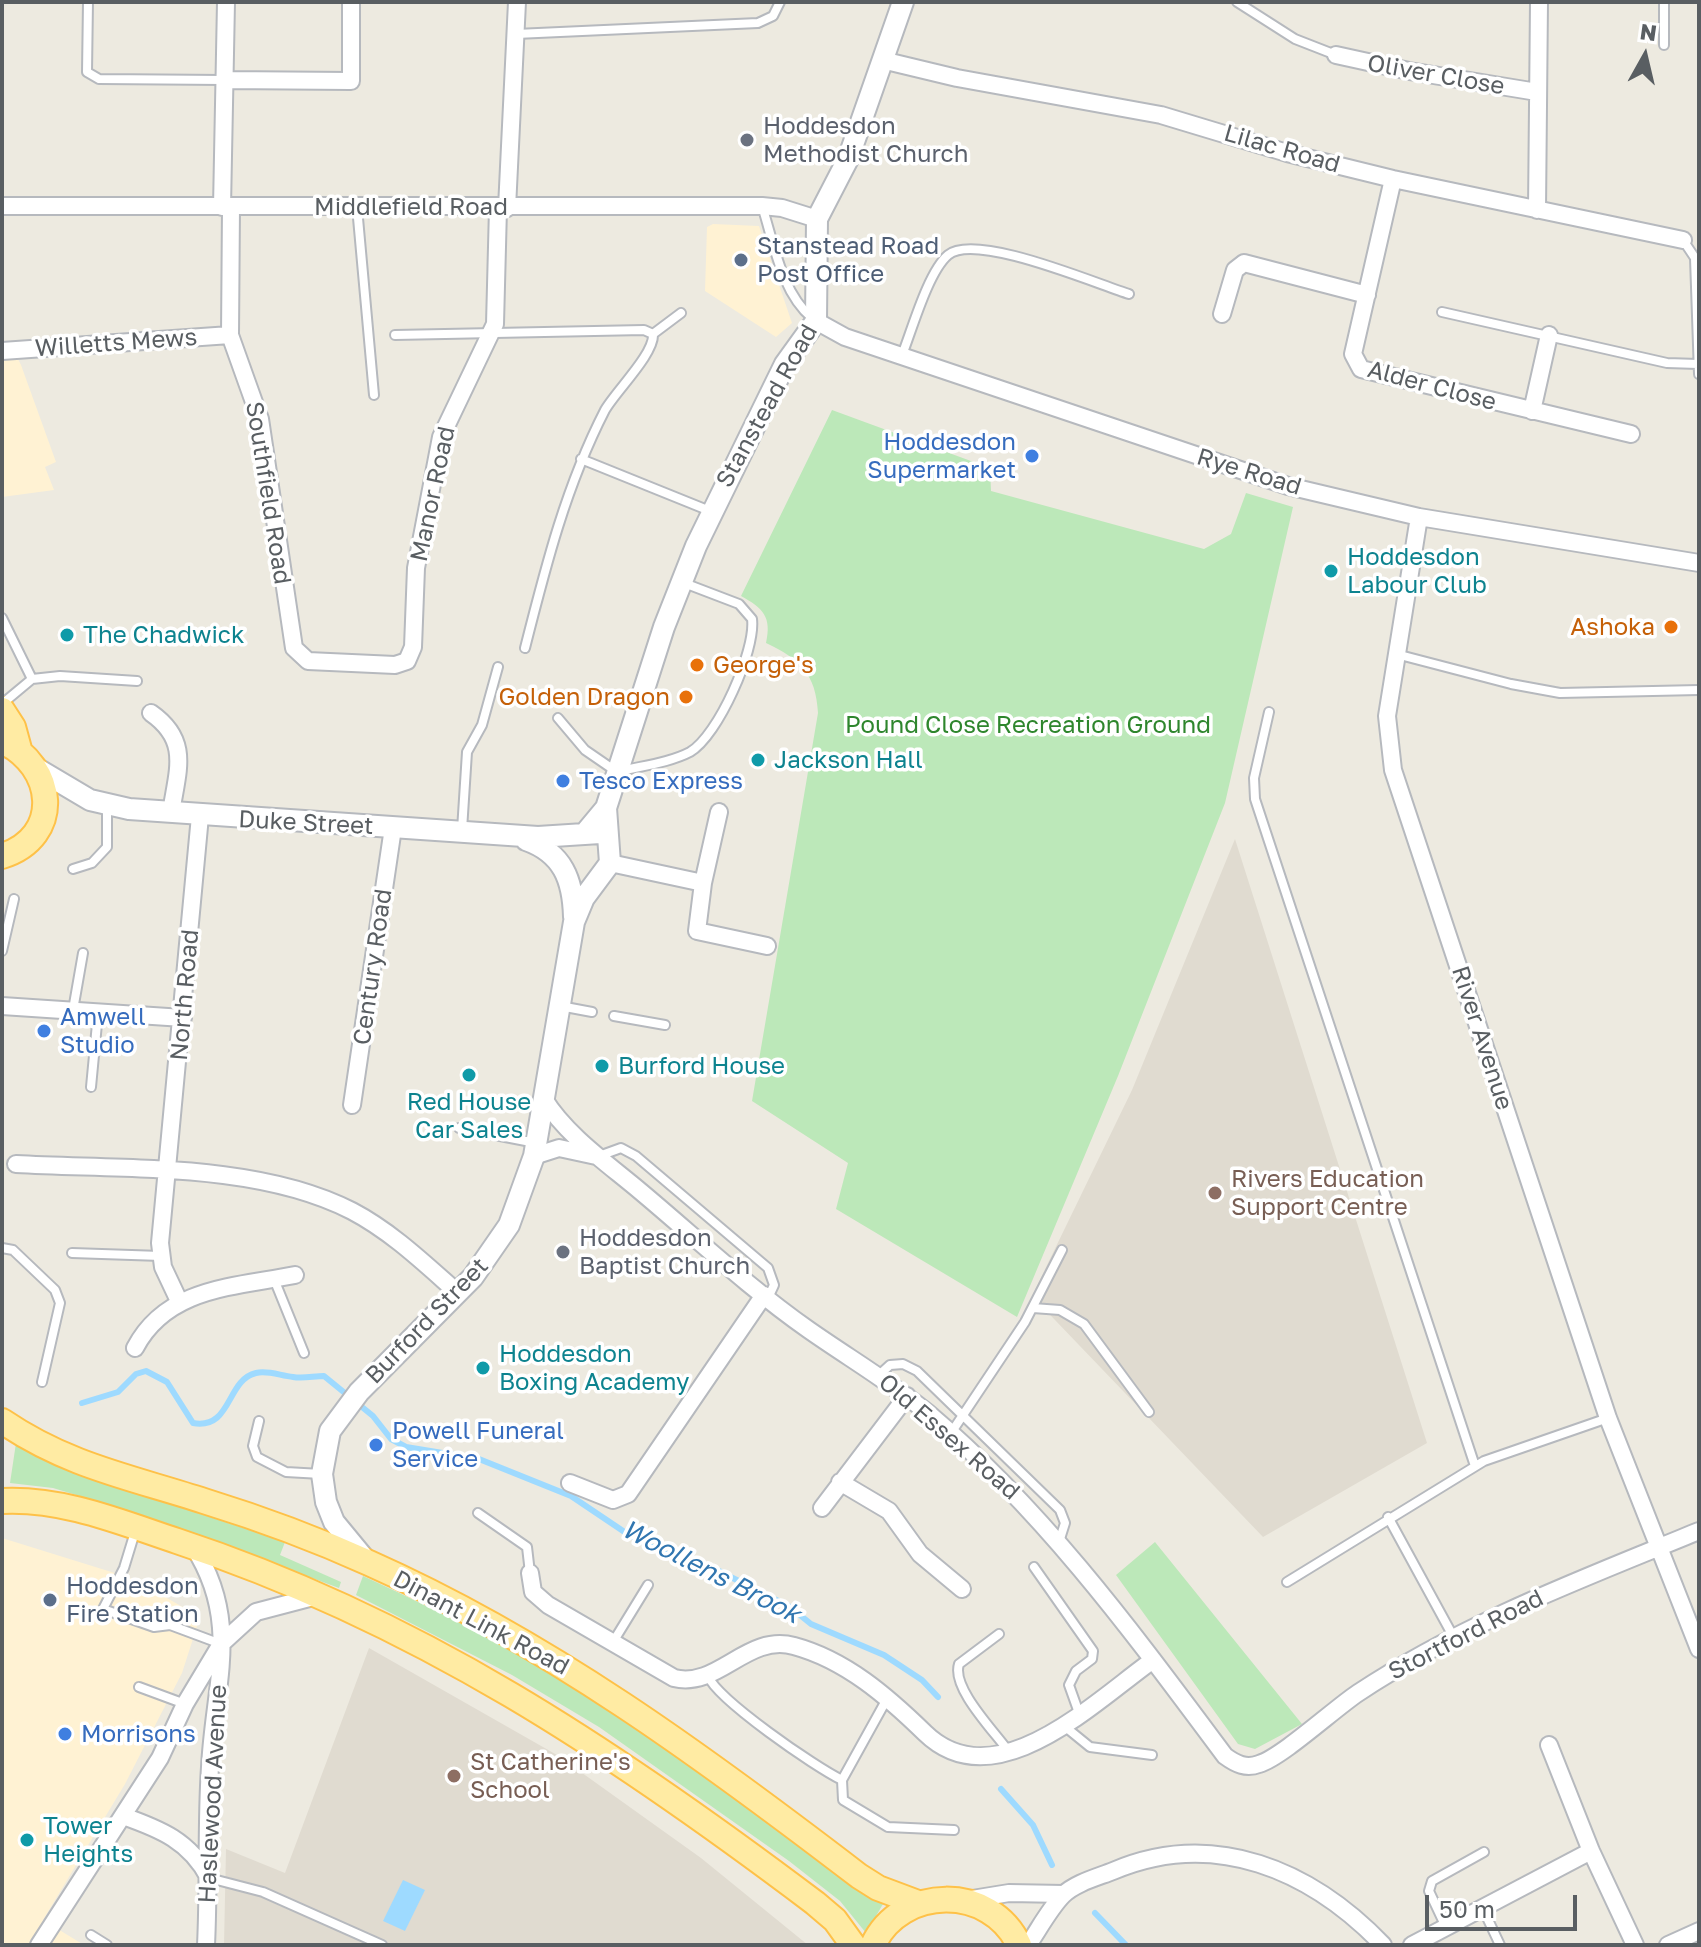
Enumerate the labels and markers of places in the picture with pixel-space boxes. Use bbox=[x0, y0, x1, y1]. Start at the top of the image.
place label: Hoddesdon Methodist Church bbox=[763, 112, 968, 168]
marker: Hoddesdon Methodist Church bbox=[738, 131, 756, 149]
place label: Stanstead Road Post Office bbox=[757, 232, 939, 288]
marker: Stanstead Road Post Office bbox=[732, 251, 750, 269]
place label: Hoddesdon Supermarket bbox=[867, 428, 1016, 484]
marker: Hoddesdon Supermarket bbox=[1023, 447, 1041, 465]
place label: Hoddesdon Labour Club bbox=[1347, 543, 1487, 599]
marker: Hoddesdon Labour Club bbox=[1322, 562, 1340, 580]
place label: Ashoka bbox=[1570, 613, 1655, 641]
marker: Ashoka bbox=[1662, 618, 1680, 636]
place label: The Chadwick bbox=[83, 621, 244, 649]
marker: The Chadwick bbox=[58, 626, 76, 644]
place label: George's bbox=[713, 651, 814, 679]
marker: George's bbox=[688, 656, 706, 674]
place label: Golden Dragon bbox=[498, 683, 670, 711]
marker: Golden Dragon bbox=[677, 688, 695, 706]
place label: Jackson Hall bbox=[774, 746, 923, 774]
marker: Jackson Hall bbox=[749, 751, 767, 769]
place label: Tesco Express bbox=[579, 767, 743, 795]
marker: Tesco Express bbox=[554, 772, 572, 790]
place label: Amwell Studio bbox=[60, 1003, 146, 1059]
marker: Amwell Studio bbox=[35, 1022, 53, 1040]
place label: Burford House bbox=[618, 1052, 785, 1080]
marker: Burford House bbox=[593, 1057, 611, 1075]
marker: Red House Car Sales bbox=[460, 1066, 478, 1084]
place label: Red House Car Sales bbox=[407, 1088, 531, 1144]
place label: Rivers Education Support Centre bbox=[1231, 1165, 1424, 1221]
marker: Rivers Education Support Centre bbox=[1206, 1184, 1224, 1202]
place label: Hoddesdon Baptist Church bbox=[579, 1224, 750, 1280]
marker: Hoddesdon Baptist Church bbox=[554, 1243, 572, 1261]
place label: Hoddesdon Boxing Academy bbox=[499, 1340, 690, 1396]
marker: Hoddesdon Boxing Academy bbox=[474, 1359, 492, 1377]
place label: Powell Funeral Service bbox=[392, 1417, 564, 1473]
marker: Powell Funeral Service bbox=[367, 1436, 385, 1454]
place label: Hoddesdon Fire Station bbox=[66, 1572, 199, 1628]
marker: Hoddesdon Fire Station bbox=[41, 1591, 59, 1609]
place label: Morrisons bbox=[81, 1720, 196, 1748]
marker: Morrisons bbox=[56, 1725, 74, 1743]
place label: St Catherine's School bbox=[470, 1748, 631, 1804]
marker: St Catherine's School bbox=[445, 1767, 463, 1785]
place label: Tower Heights bbox=[43, 1812, 133, 1868]
marker: Tower Heights bbox=[18, 1831, 36, 1849]

